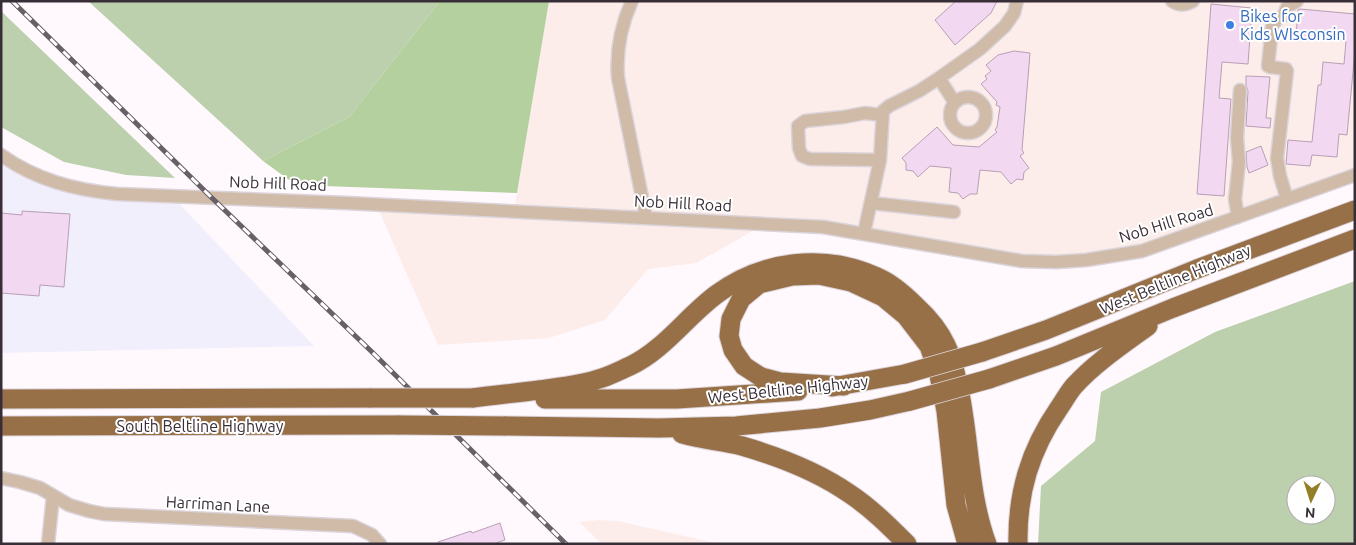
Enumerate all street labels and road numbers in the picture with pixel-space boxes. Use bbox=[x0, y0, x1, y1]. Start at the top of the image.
street label: Nob Hill Road bbox=[229, 172, 327, 194]
street label: Nob Hill Road bbox=[634, 191, 732, 215]
street label: Nob Hill Road bbox=[1117, 200, 1215, 246]
street label: West Beltline Highway bbox=[1097, 240, 1253, 318]
street label: West Beltline Highway bbox=[707, 372, 869, 406]
street label: South Beltline Highway bbox=[117, 417, 284, 435]
street label: Harriman Lane bbox=[165, 492, 271, 516]

